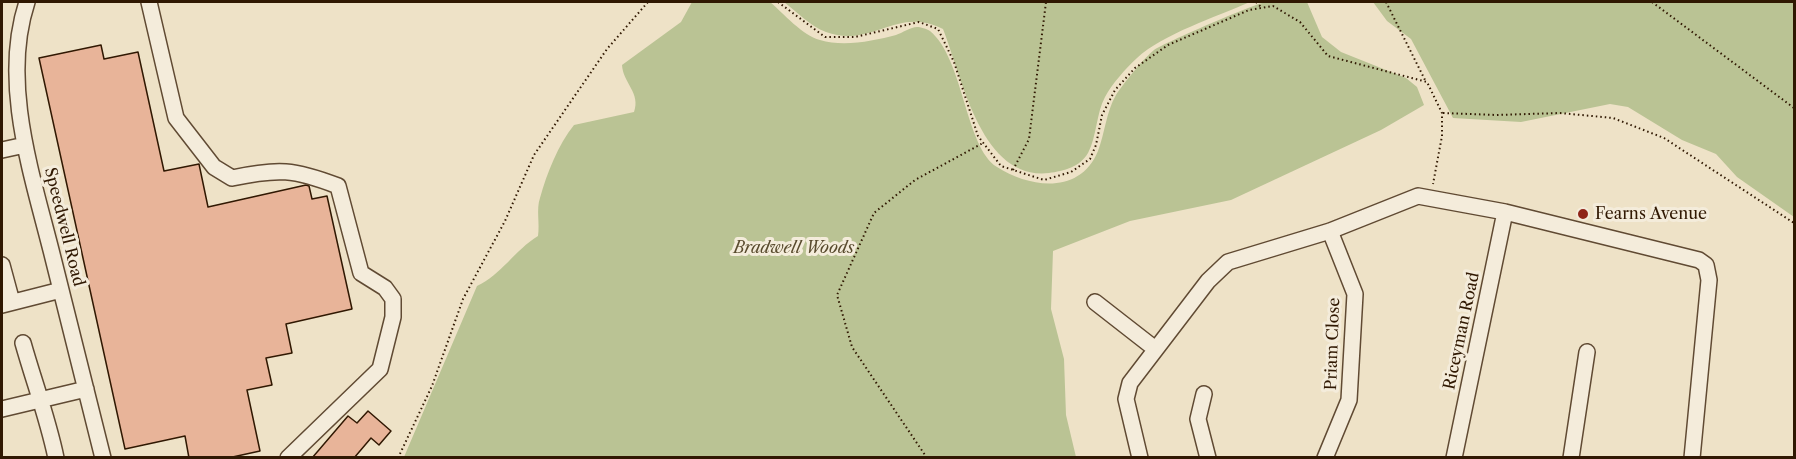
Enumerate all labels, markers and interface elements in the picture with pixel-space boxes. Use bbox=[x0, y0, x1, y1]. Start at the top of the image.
street label: Speedwell Road bbox=[40, 165, 88, 289]
place label: Fearns Avenue bbox=[1595, 204, 1707, 224]
marker: Fearns Avenue bbox=[1576, 207, 1590, 221]
park label: Bradwell Woods bbox=[734, 238, 854, 258]
street label: Riceyman Road bbox=[1440, 270, 1484, 392]
street label: Priam Close bbox=[1322, 297, 1344, 391]

